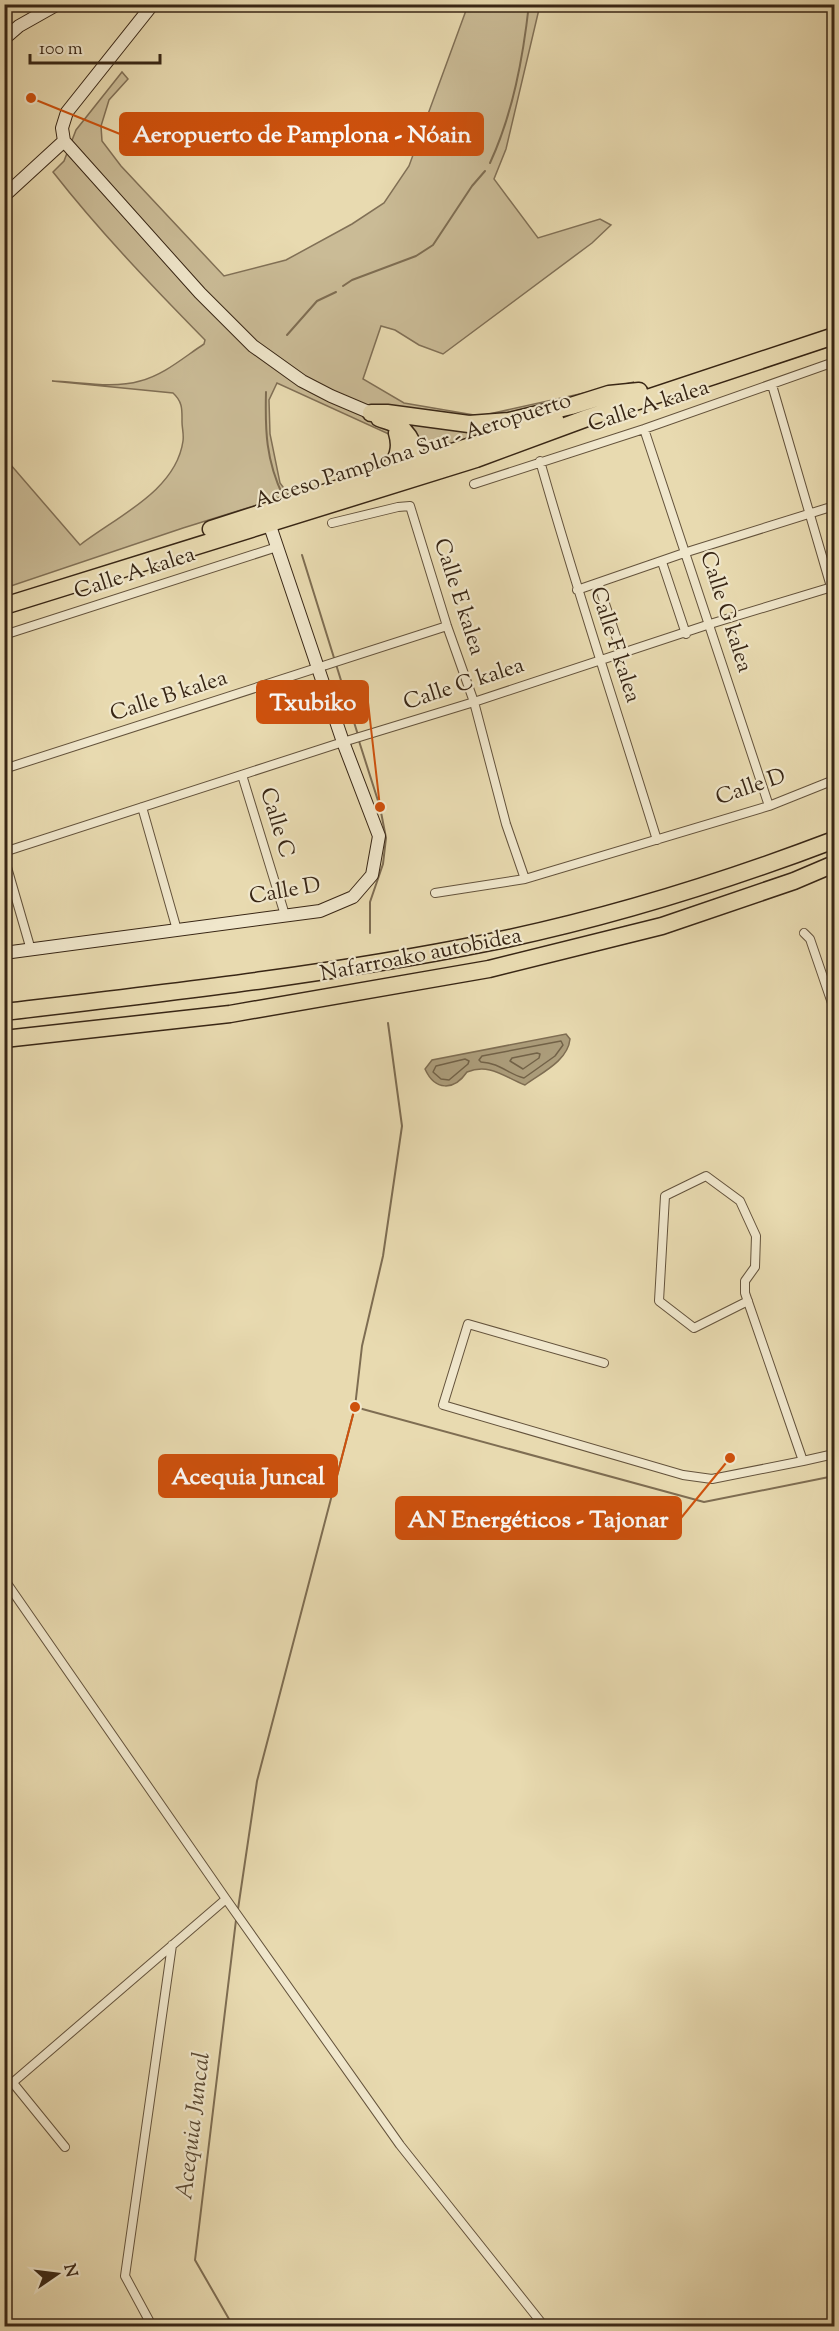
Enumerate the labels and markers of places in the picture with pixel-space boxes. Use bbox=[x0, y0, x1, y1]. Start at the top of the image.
callout: Aeropuerto de Pamplona - Nóain bbox=[120, 113, 483, 155]
callout: Txubiko bbox=[257, 681, 368, 723]
callout: Acequia Juncal bbox=[159, 1455, 337, 1497]
callout: AN Energéticos - Tajonar bbox=[396, 1497, 681, 1539]

